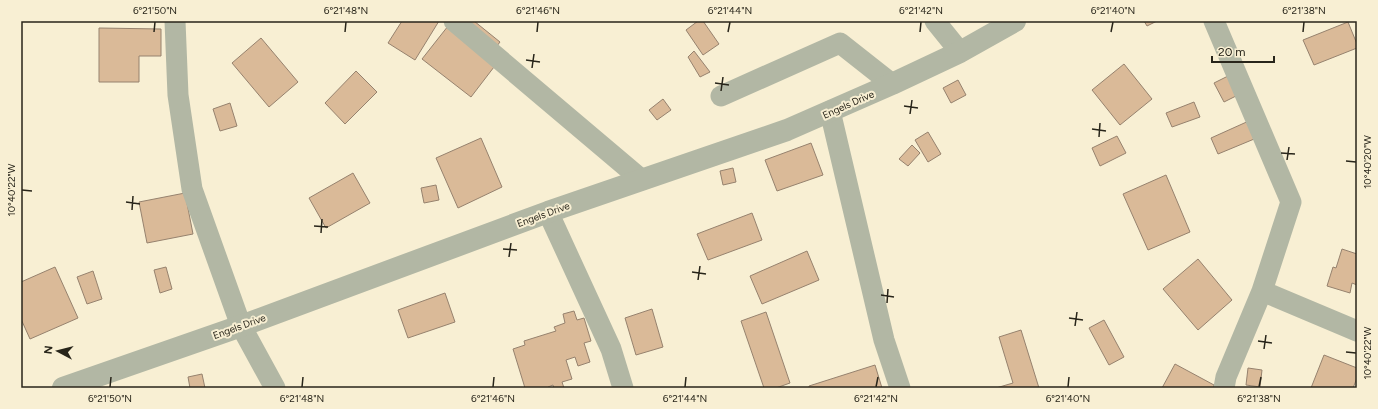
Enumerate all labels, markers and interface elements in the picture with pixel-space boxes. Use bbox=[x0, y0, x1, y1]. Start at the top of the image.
text: 6°21'50"N bbox=[133, 4, 177, 17]
text: 6°21'48"N bbox=[324, 4, 368, 17]
text: 6°21'46"N bbox=[516, 4, 560, 17]
text: 6°21'44"N bbox=[708, 4, 752, 17]
text: 6°21'42"N bbox=[899, 4, 943, 17]
text: 6°21'40"N bbox=[1091, 4, 1135, 17]
text: 6°21'38"N bbox=[1282, 4, 1326, 17]
scale bar bbox=[1212, 38, 1274, 64]
text: 20 m bbox=[1218, 45, 1246, 59]
street label: Engels Drive bbox=[820, 87, 877, 122]
text: 10°40'20"W bbox=[1361, 135, 1374, 189]
text: 10°40'22"W bbox=[5, 163, 18, 216]
street label: Engels Drive bbox=[515, 199, 572, 230]
street label: Engels Drive bbox=[211, 311, 268, 342]
text: 10°40'22"W bbox=[1361, 326, 1374, 379]
north arrow bbox=[38, 331, 78, 371]
text: N bbox=[42, 345, 56, 355]
text: 6°21'50"N bbox=[88, 392, 132, 405]
text: 6°21'48"N bbox=[280, 392, 324, 405]
text: 6°21'46"N bbox=[471, 392, 515, 405]
text: 6°21'44"N bbox=[663, 392, 707, 405]
text: 6°21'42"N bbox=[854, 392, 898, 405]
text: 6°21'40"N bbox=[1046, 392, 1090, 405]
text: 6°21'38"N bbox=[1237, 392, 1281, 405]

